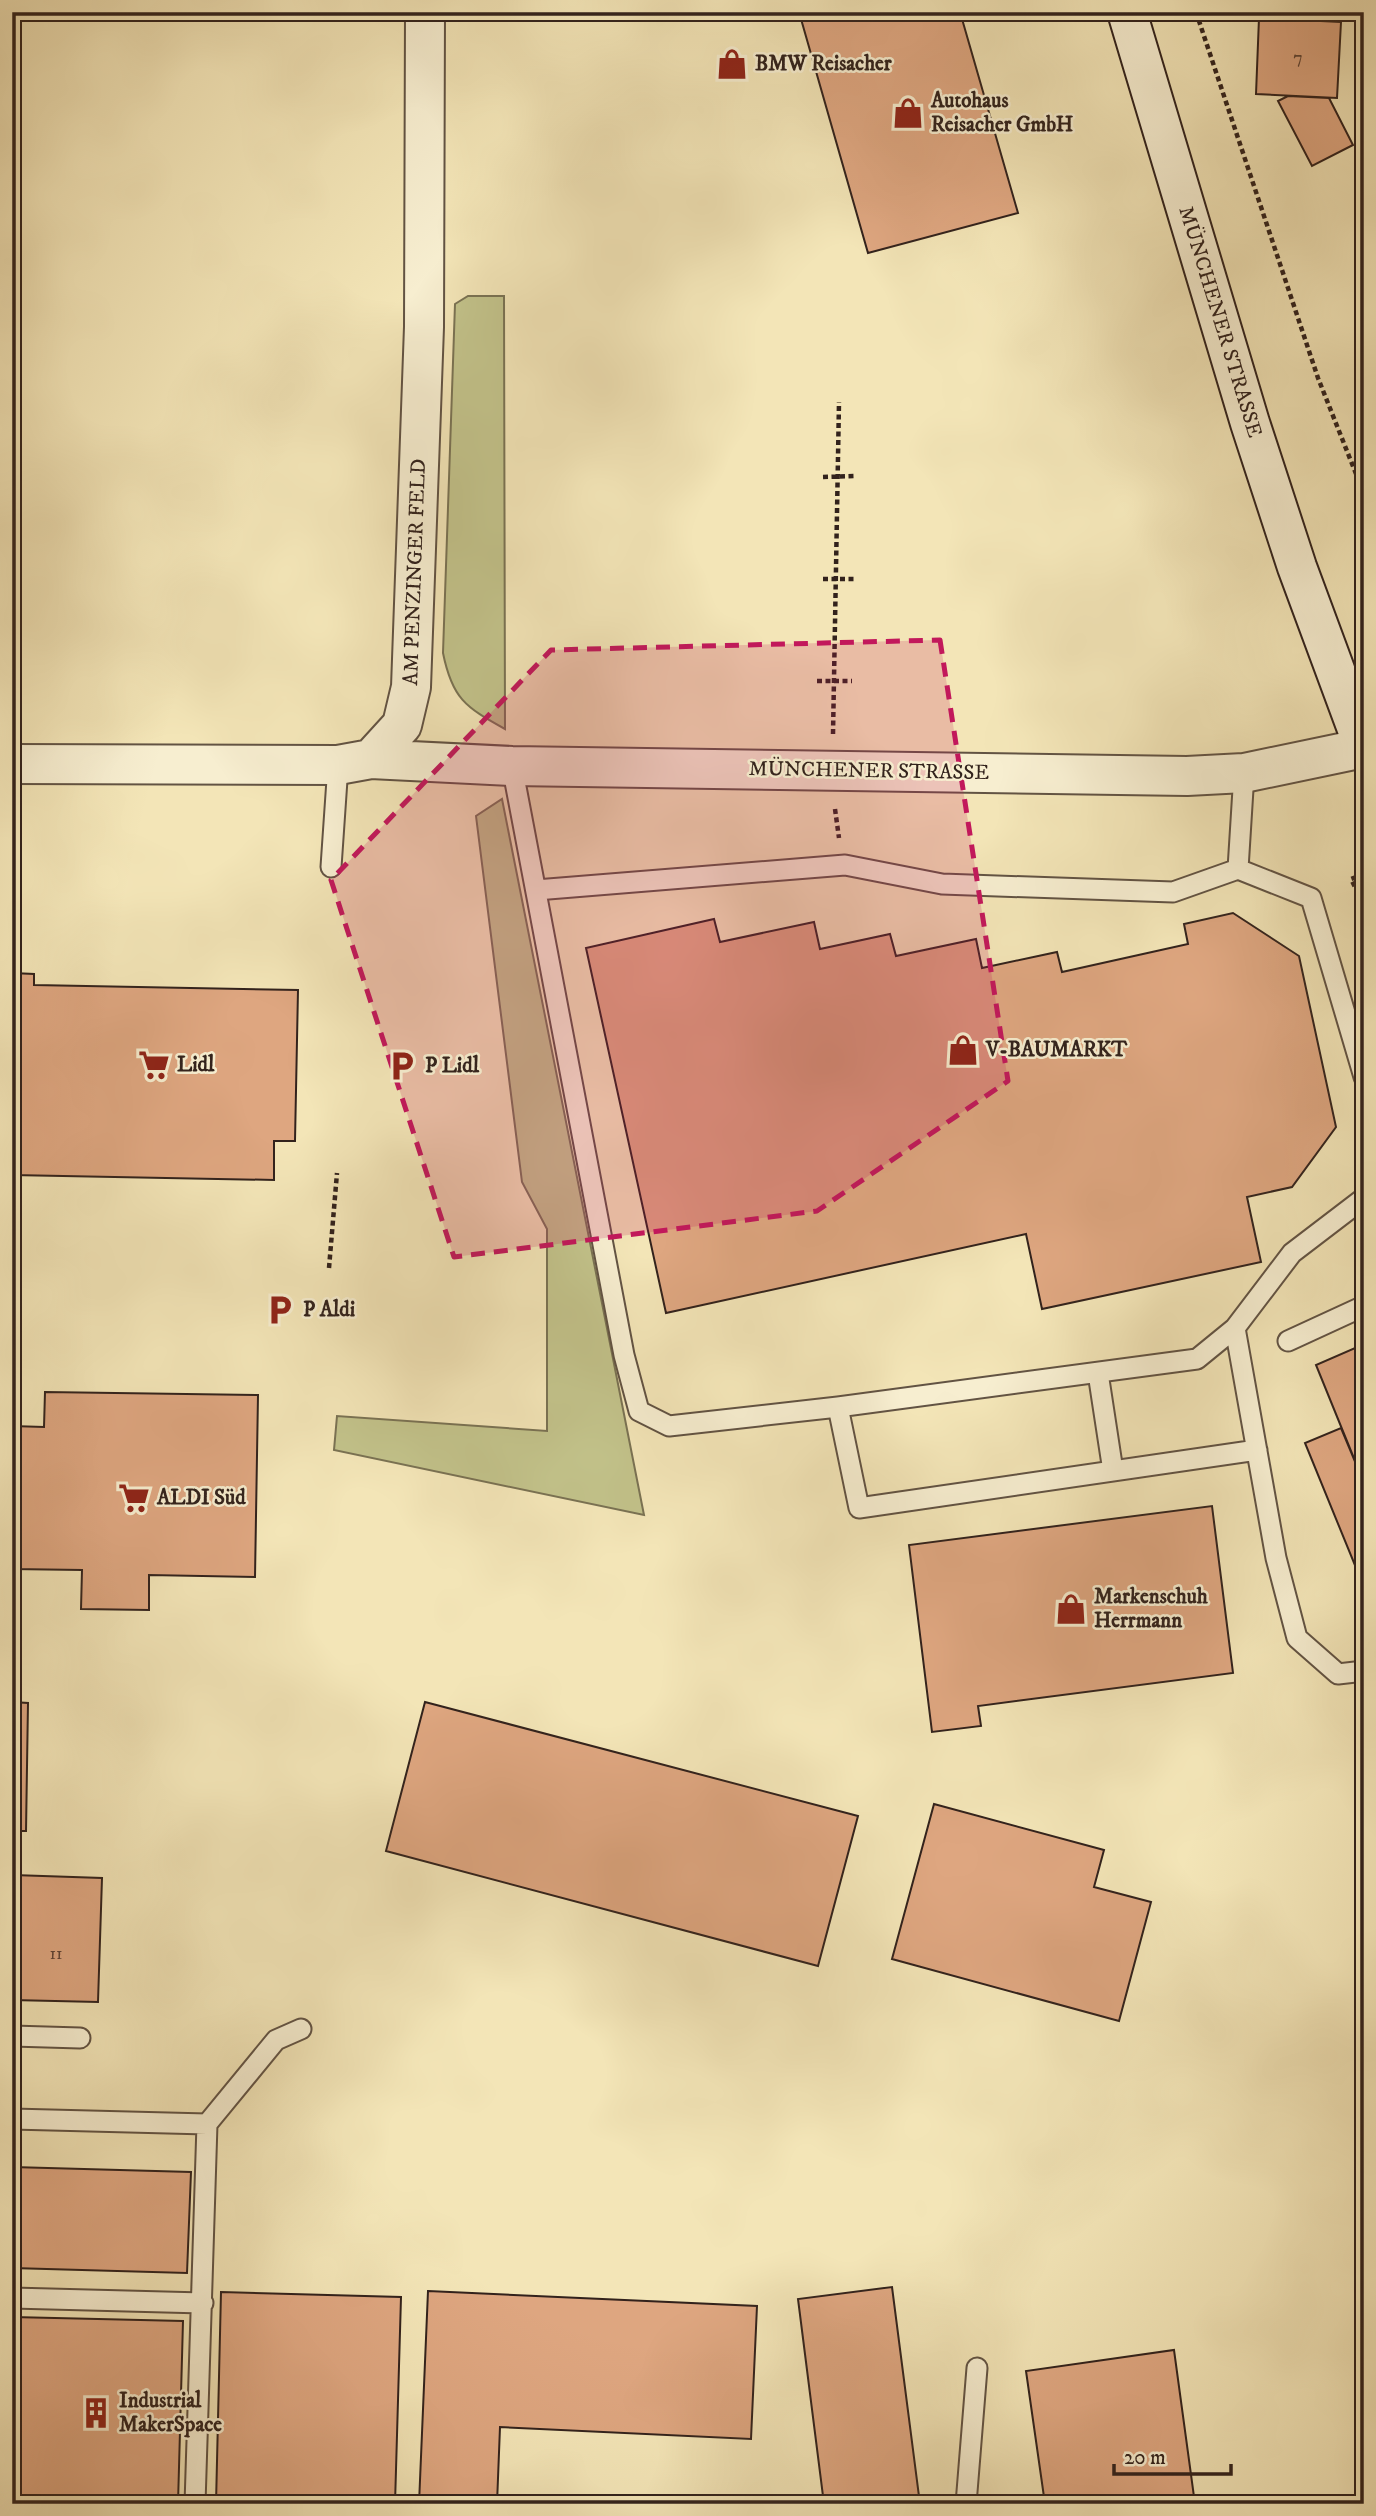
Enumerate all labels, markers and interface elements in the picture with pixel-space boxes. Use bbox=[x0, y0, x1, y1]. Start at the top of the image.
shop icon: BMW Reisacher bbox=[715, 47, 749, 81]
house number: 7 bbox=[1293, 47, 1303, 69]
place label: BMW Reisacher bbox=[755, 51, 893, 77]
place label: Autohaus Reisacher GmbH bbox=[930, 88, 1074, 138]
shop icon: Autohaus Reisacher GmbH bbox=[891, 96, 925, 130]
street label: MÜNCHENER STRASSE bbox=[1172, 203, 1269, 441]
street label: AM PENZINGER FELD bbox=[398, 458, 432, 686]
street label: MÜNCHENER STRASSE bbox=[748, 755, 990, 786]
shop icon: V-BAUMARKT bbox=[946, 1033, 980, 1067]
place label: V-BAUMARKT bbox=[985, 1037, 1128, 1063]
supermarket icon: Lidl bbox=[137, 1048, 171, 1082]
parking icon: P Lidl bbox=[385, 1049, 419, 1083]
place label: Lidl bbox=[177, 1052, 215, 1078]
place label: P Lidl bbox=[425, 1053, 480, 1079]
parking icon: P Aldi bbox=[263, 1293, 297, 1327]
place label: P Aldi bbox=[303, 1297, 356, 1323]
supermarket icon: ALDI Süd bbox=[117, 1481, 151, 1515]
place label: ALDI Süd bbox=[156, 1485, 246, 1511]
place label: Markenschuh Herrmann bbox=[1094, 1584, 1209, 1634]
shop icon: Markenschuh Herrmann bbox=[1054, 1592, 1088, 1626]
house number: 11 bbox=[49, 1943, 63, 1965]
place label: Industrial MakerSpace bbox=[119, 2388, 222, 2438]
building icon: Industrial MakerSpace bbox=[79, 2396, 113, 2430]
scale bar bbox=[1114, 2432, 1231, 2476]
text: 20 m bbox=[1124, 2445, 1166, 2471]

